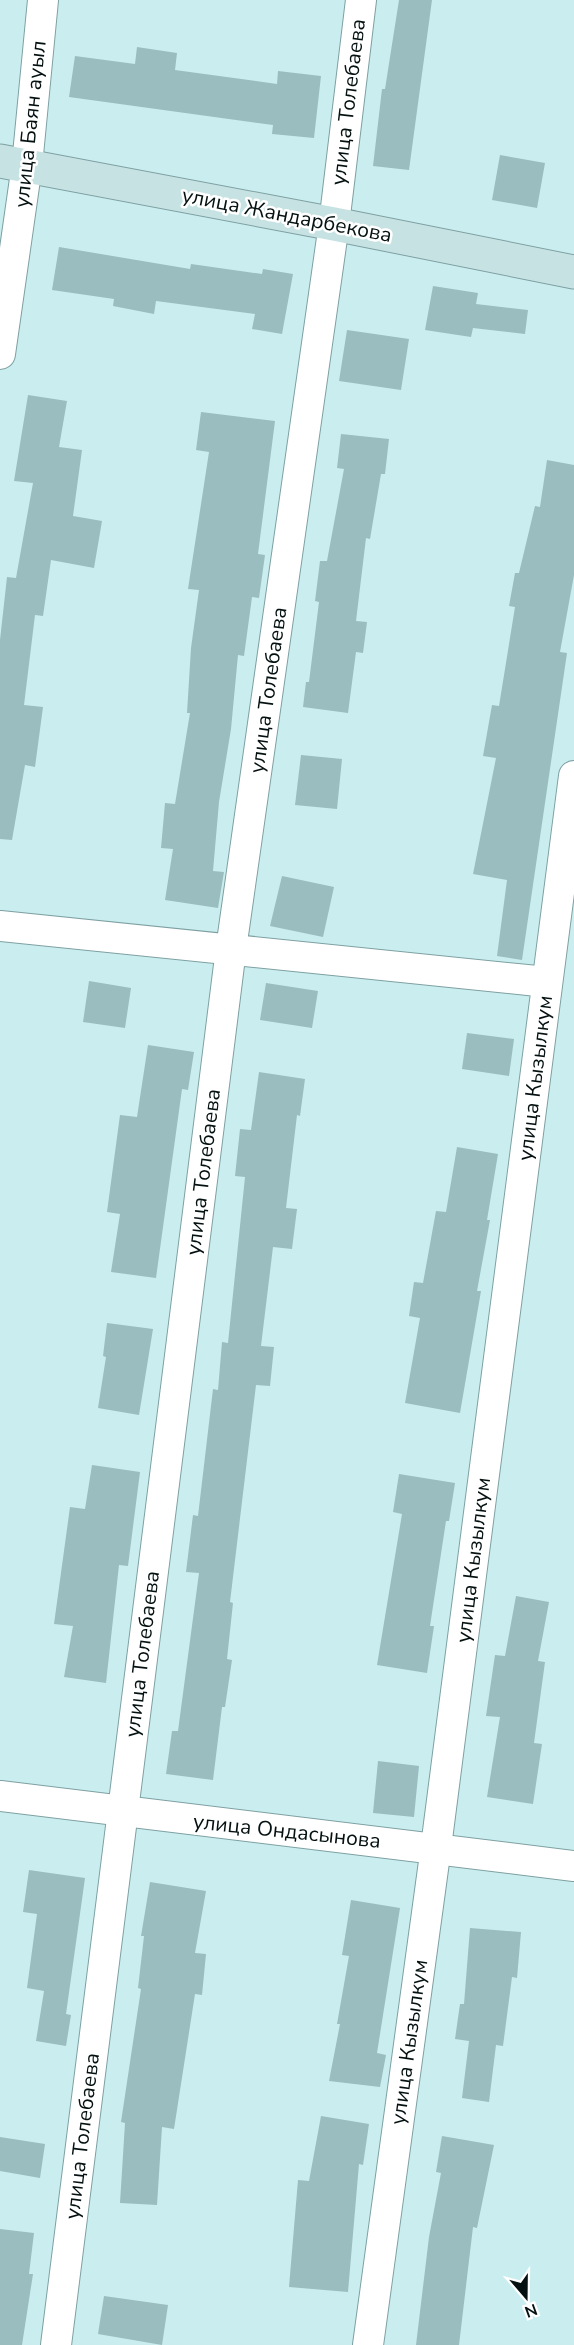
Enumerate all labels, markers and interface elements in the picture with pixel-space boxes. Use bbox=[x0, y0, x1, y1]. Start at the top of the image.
street label: улица Толебаева bbox=[324, 17, 372, 187]
street label: улица Баян ауыл bbox=[7, 39, 53, 209]
street label: улица Жандарбекова bbox=[180, 181, 394, 249]
street label: улица Толебаева bbox=[242, 605, 294, 775]
street label: улица Кызылкум bbox=[511, 994, 559, 1162]
street label: улица Толебаева bbox=[179, 1087, 227, 1257]
street label: улица Кызылкум bbox=[449, 1476, 497, 1644]
street label: улица Толебаева bbox=[118, 1569, 166, 1739]
street label: улица Ондасынова bbox=[192, 1807, 382, 1855]
street label: улица Кызылкум bbox=[384, 1958, 434, 2126]
street label: улица Толебаева bbox=[58, 2051, 106, 2221]
north arrow bbox=[496, 2267, 556, 2327]
text: N bbox=[521, 2298, 540, 2323]

